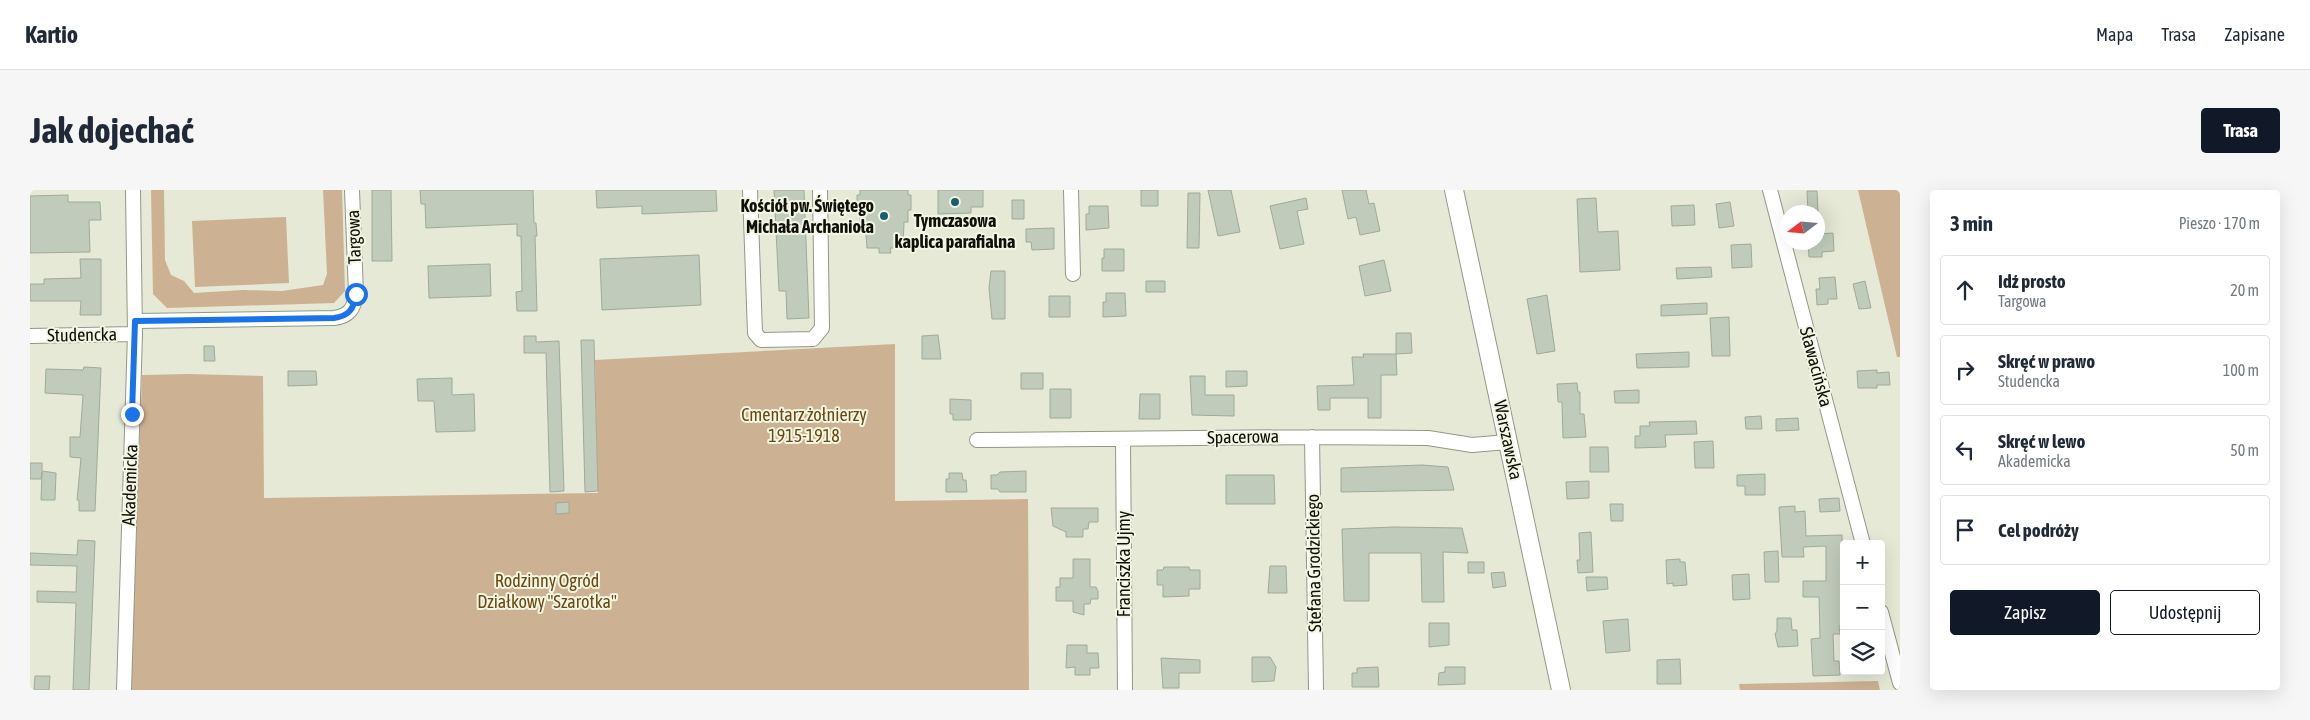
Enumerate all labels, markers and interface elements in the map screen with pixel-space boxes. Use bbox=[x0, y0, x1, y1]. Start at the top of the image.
text: Kartio bbox=[25, 21, 78, 48]
text: Mapa bbox=[2096, 24, 2133, 45]
text: Trasa bbox=[2161, 24, 2196, 45]
text: Zapisane bbox=[2224, 24, 2285, 45]
button: Trasa bbox=[2201, 108, 2280, 153]
text: Jak dojechać bbox=[30, 110, 194, 150]
place label: Kościół pw. Świętego Michała Archanioła bbox=[741, 195, 874, 237]
marker: Tymczasowa kaplica parafialna bbox=[949, 196, 961, 208]
north arrow bbox=[1780, 205, 1825, 250]
street label: Targowa bbox=[342, 209, 365, 265]
marker: Kościół pw. Świętego Michała Archanioła bbox=[878, 210, 890, 222]
place label: Tymczasowa kaplica parafialna bbox=[895, 210, 1015, 252]
text: 3 min bbox=[1950, 211, 1993, 235]
text: Pieszo · 170 m bbox=[2179, 214, 2260, 232]
text: Idź prosto bbox=[1998, 270, 2066, 292]
icon: ahead bbox=[1951, 276, 1979, 304]
text: 20 m bbox=[2230, 281, 2259, 299]
route start bbox=[345, 283, 368, 306]
text: Targowa bbox=[1998, 292, 2046, 310]
street label: Studencka bbox=[47, 323, 117, 346]
street label: Sławacińska bbox=[1796, 325, 1837, 409]
text: Skręć w prawo bbox=[1998, 350, 2095, 372]
icon: right bbox=[1951, 356, 1979, 384]
text: 100 m bbox=[2223, 361, 2259, 379]
text: Studencka bbox=[1998, 372, 2060, 390]
street label: Warszawska bbox=[1490, 398, 1527, 482]
route end bbox=[121, 403, 144, 426]
park label: Cmentarz żołnierzy 1915-1918 bbox=[741, 404, 867, 446]
street label: Spacerowa bbox=[1207, 425, 1279, 448]
text: Skręć w lewo bbox=[1998, 430, 2085, 452]
icon: left bbox=[1951, 436, 1979, 464]
text: 50 m bbox=[2230, 441, 2259, 459]
street label: Akademicka bbox=[118, 444, 141, 526]
text: Akademicka bbox=[1998, 452, 2071, 470]
street label: Stefana Grodzickiego bbox=[1302, 494, 1325, 632]
street label: Franciszka Ujmy bbox=[1113, 511, 1134, 617]
icon: arrive bbox=[1951, 516, 1979, 544]
text: Cel podróży bbox=[1998, 519, 2079, 541]
map controls bbox=[1840, 540, 1885, 675]
button: + bbox=[1840, 540, 1885, 585]
park label: Rodzinny Ogród Działkowy "Szarotka" bbox=[477, 570, 617, 612]
button: − bbox=[1840, 585, 1885, 630]
button: Zapisz bbox=[1950, 590, 2100, 635]
button: Udostępnij bbox=[2110, 590, 2260, 635]
button: layers bbox=[1840, 630, 1885, 675]

